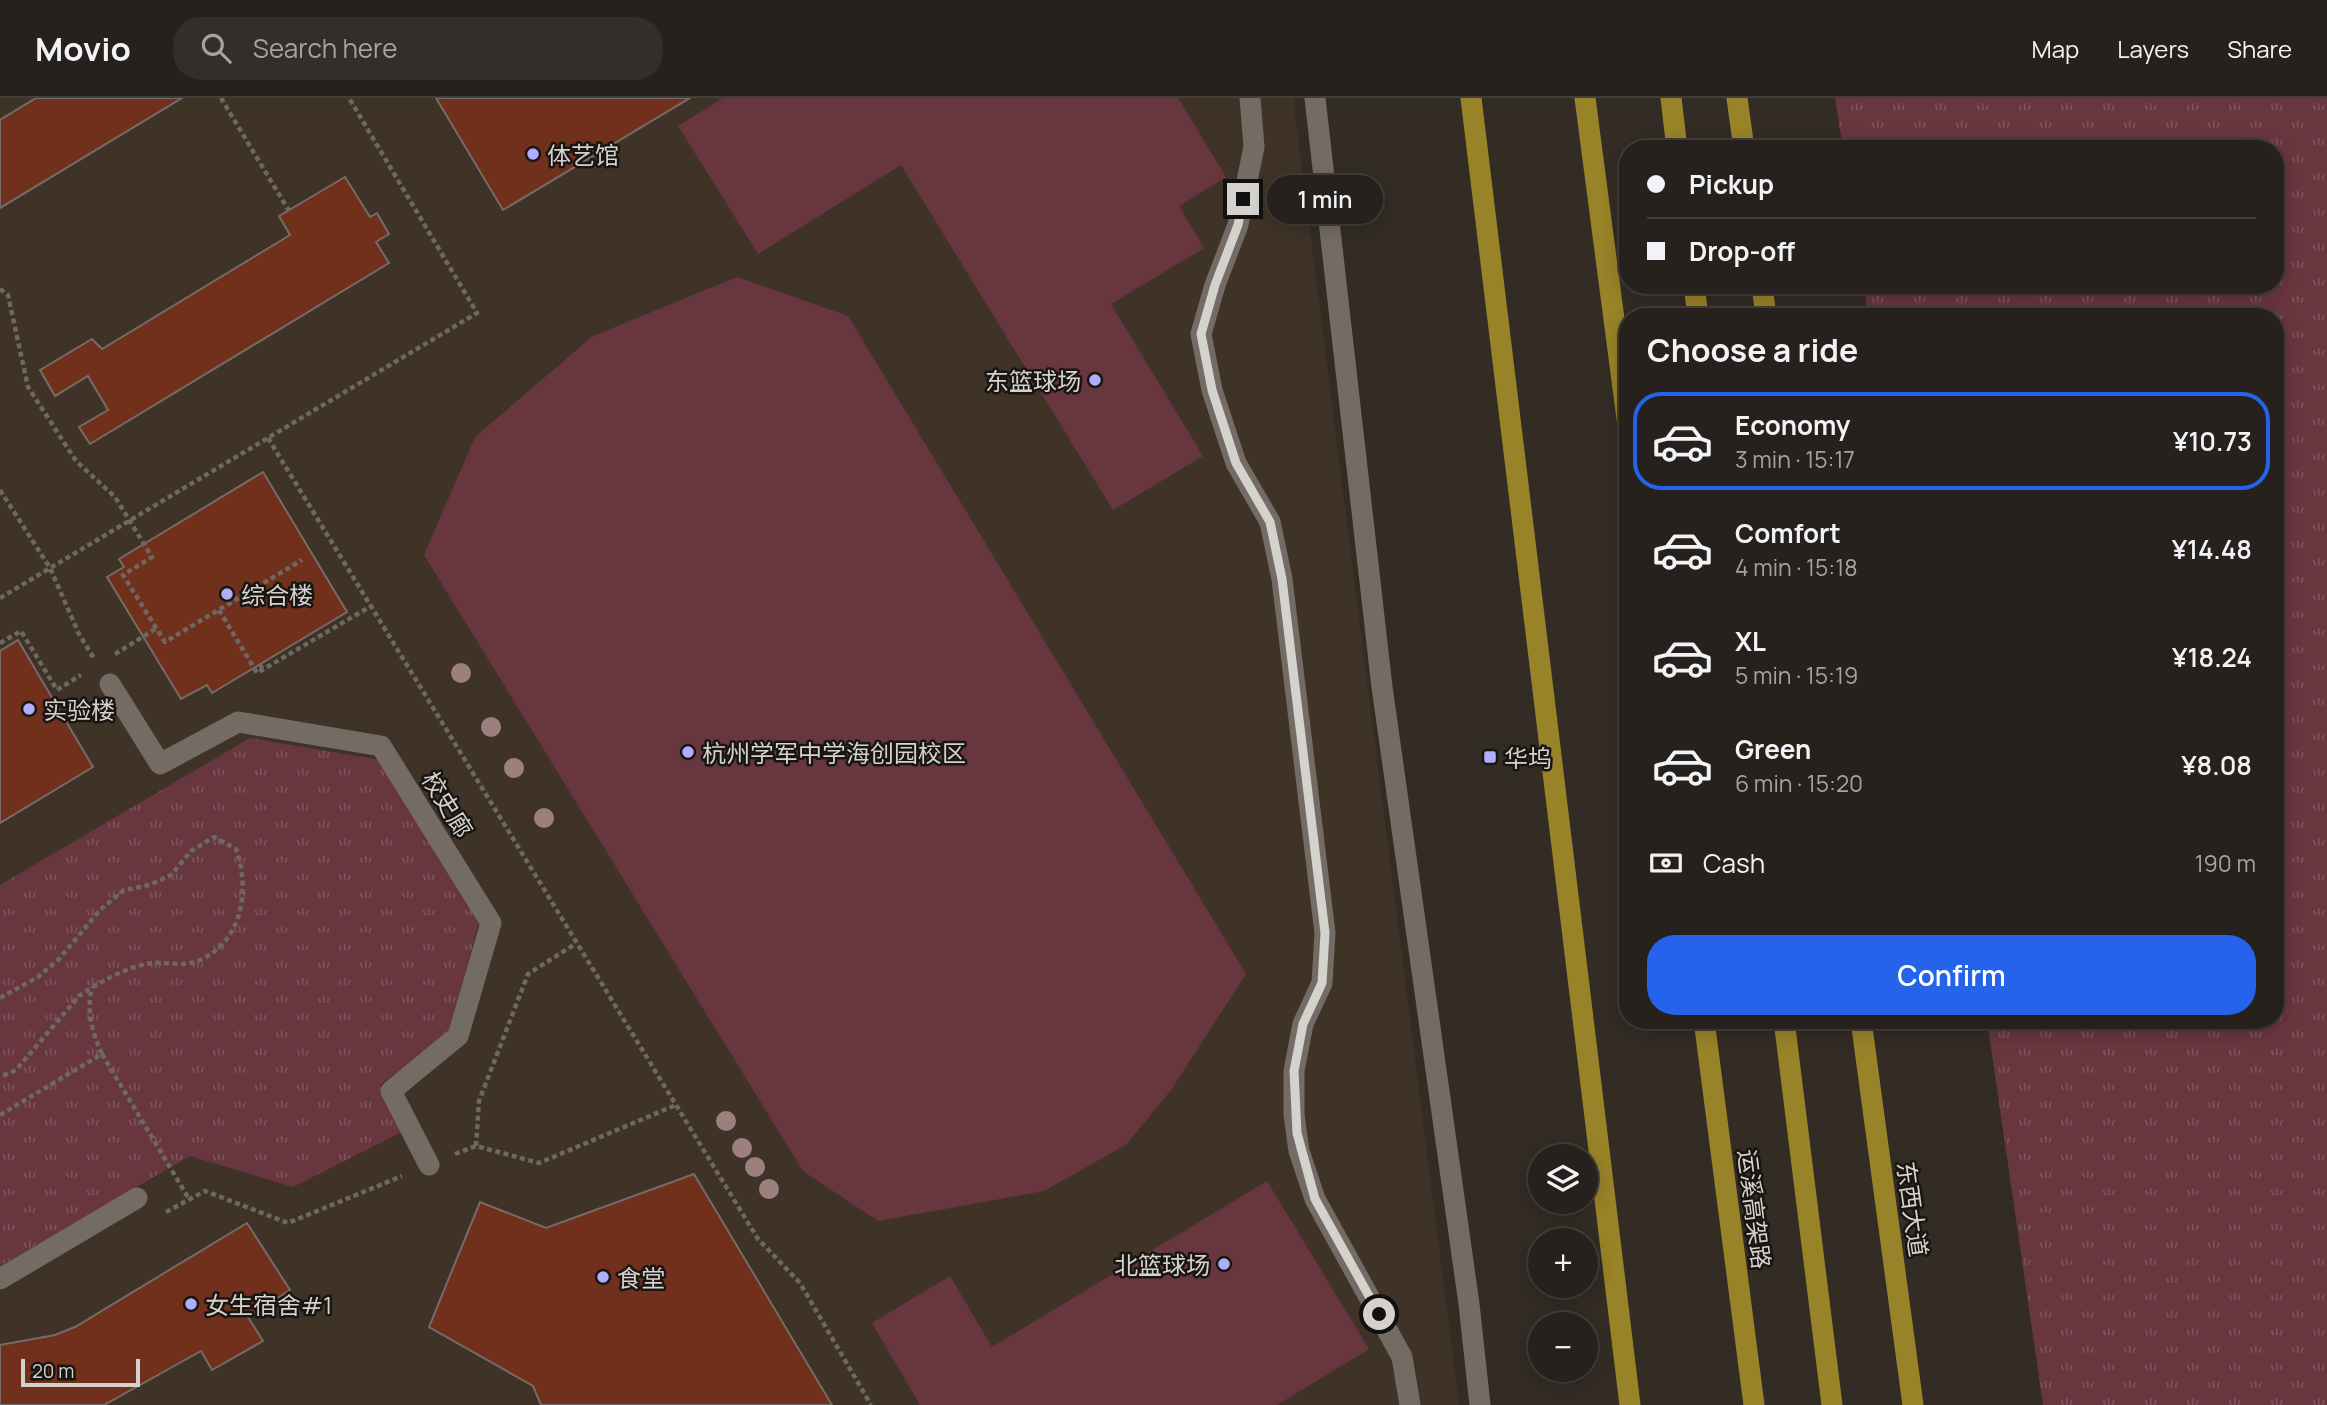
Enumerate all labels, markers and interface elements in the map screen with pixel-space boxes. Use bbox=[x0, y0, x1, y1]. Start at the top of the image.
search box bbox=[173, 17, 663, 80]
text: Movio bbox=[35, 26, 131, 71]
icon: search bbox=[197, 29, 235, 67]
text: Search here bbox=[253, 30, 397, 66]
text: Map bbox=[2032, 32, 2079, 65]
text: Layers bbox=[2117, 32, 2189, 65]
text: Share bbox=[2227, 32, 2292, 65]
place label: 体艺馆 bbox=[547, 138, 619, 171]
marker: 体艺馆 bbox=[525, 146, 541, 162]
text: Pickup bbox=[1689, 166, 1774, 202]
callout: 1 min bbox=[1268, 174, 1383, 224]
route end bbox=[1227, 183, 1259, 215]
text: 1 min bbox=[1298, 183, 1352, 215]
text: Drop-off bbox=[1689, 233, 1795, 269]
text: Choose a ride bbox=[1647, 328, 1858, 372]
place label: 东篮球场 bbox=[985, 364, 1081, 397]
marker: 东篮球场 bbox=[1087, 372, 1103, 388]
text: Economy bbox=[1735, 407, 1850, 443]
icon: car bbox=[1651, 410, 1714, 473]
text: ¥10.73 bbox=[2173, 423, 2252, 459]
text: 3 min · 15:17 bbox=[1735, 443, 1855, 475]
text: Comfort bbox=[1735, 515, 1841, 551]
icon: car bbox=[1651, 518, 1714, 581]
text: ¥14.48 bbox=[2172, 531, 2252, 567]
text: 4 min · 15:18 bbox=[1735, 551, 1858, 583]
place label: 综合楼 bbox=[241, 578, 313, 611]
marker: 综合楼 bbox=[219, 586, 235, 602]
text: XL bbox=[1735, 623, 1766, 659]
icon: car bbox=[1651, 626, 1714, 689]
text: ¥18.24 bbox=[2172, 639, 2252, 675]
text: 5 min · 15:19 bbox=[1735, 659, 1858, 691]
place label: 实验楼 bbox=[43, 693, 115, 726]
marker: 实验楼 bbox=[21, 701, 37, 717]
text: Green bbox=[1735, 731, 1811, 767]
icon: car bbox=[1651, 734, 1714, 797]
place label: 杭州学军中学海创园校区 bbox=[702, 736, 966, 769]
place label: 华坞 bbox=[1504, 741, 1552, 774]
marker: 杭州学军中学海创园校区 bbox=[680, 744, 696, 760]
text: ¥8.08 bbox=[2181, 747, 2252, 783]
marker: 华坞 bbox=[1482, 749, 1498, 765]
street label: 校史廊 bbox=[415, 765, 481, 843]
text: 6 min · 15:20 bbox=[1735, 767, 1863, 799]
icon: cash bbox=[1647, 844, 1685, 882]
text: Cash bbox=[1703, 845, 1765, 881]
text: 190 m bbox=[2195, 847, 2256, 879]
button: Confirm bbox=[1647, 935, 2256, 1015]
map controls bbox=[1528, 1144, 1598, 1382]
button: layers bbox=[1528, 1144, 1598, 1214]
street label: 运溪高架路 bbox=[1731, 1147, 1779, 1271]
street label: 东西大道 bbox=[1890, 1159, 1936, 1259]
button: + bbox=[1528, 1228, 1598, 1298]
place label: 北篮球场 bbox=[1114, 1248, 1210, 1281]
marker: 北篮球场 bbox=[1216, 1256, 1232, 1272]
place label: 食堂 bbox=[617, 1261, 665, 1294]
marker: 食堂 bbox=[595, 1269, 611, 1285]
place label: 女生宿舍#1 bbox=[205, 1288, 332, 1321]
marker: 女生宿舍#1 bbox=[183, 1296, 199, 1312]
route start bbox=[1363, 1298, 1395, 1330]
button: − bbox=[1528, 1312, 1598, 1382]
scale bar bbox=[21, 1356, 140, 1388]
text: 20 m bbox=[32, 1358, 74, 1384]

